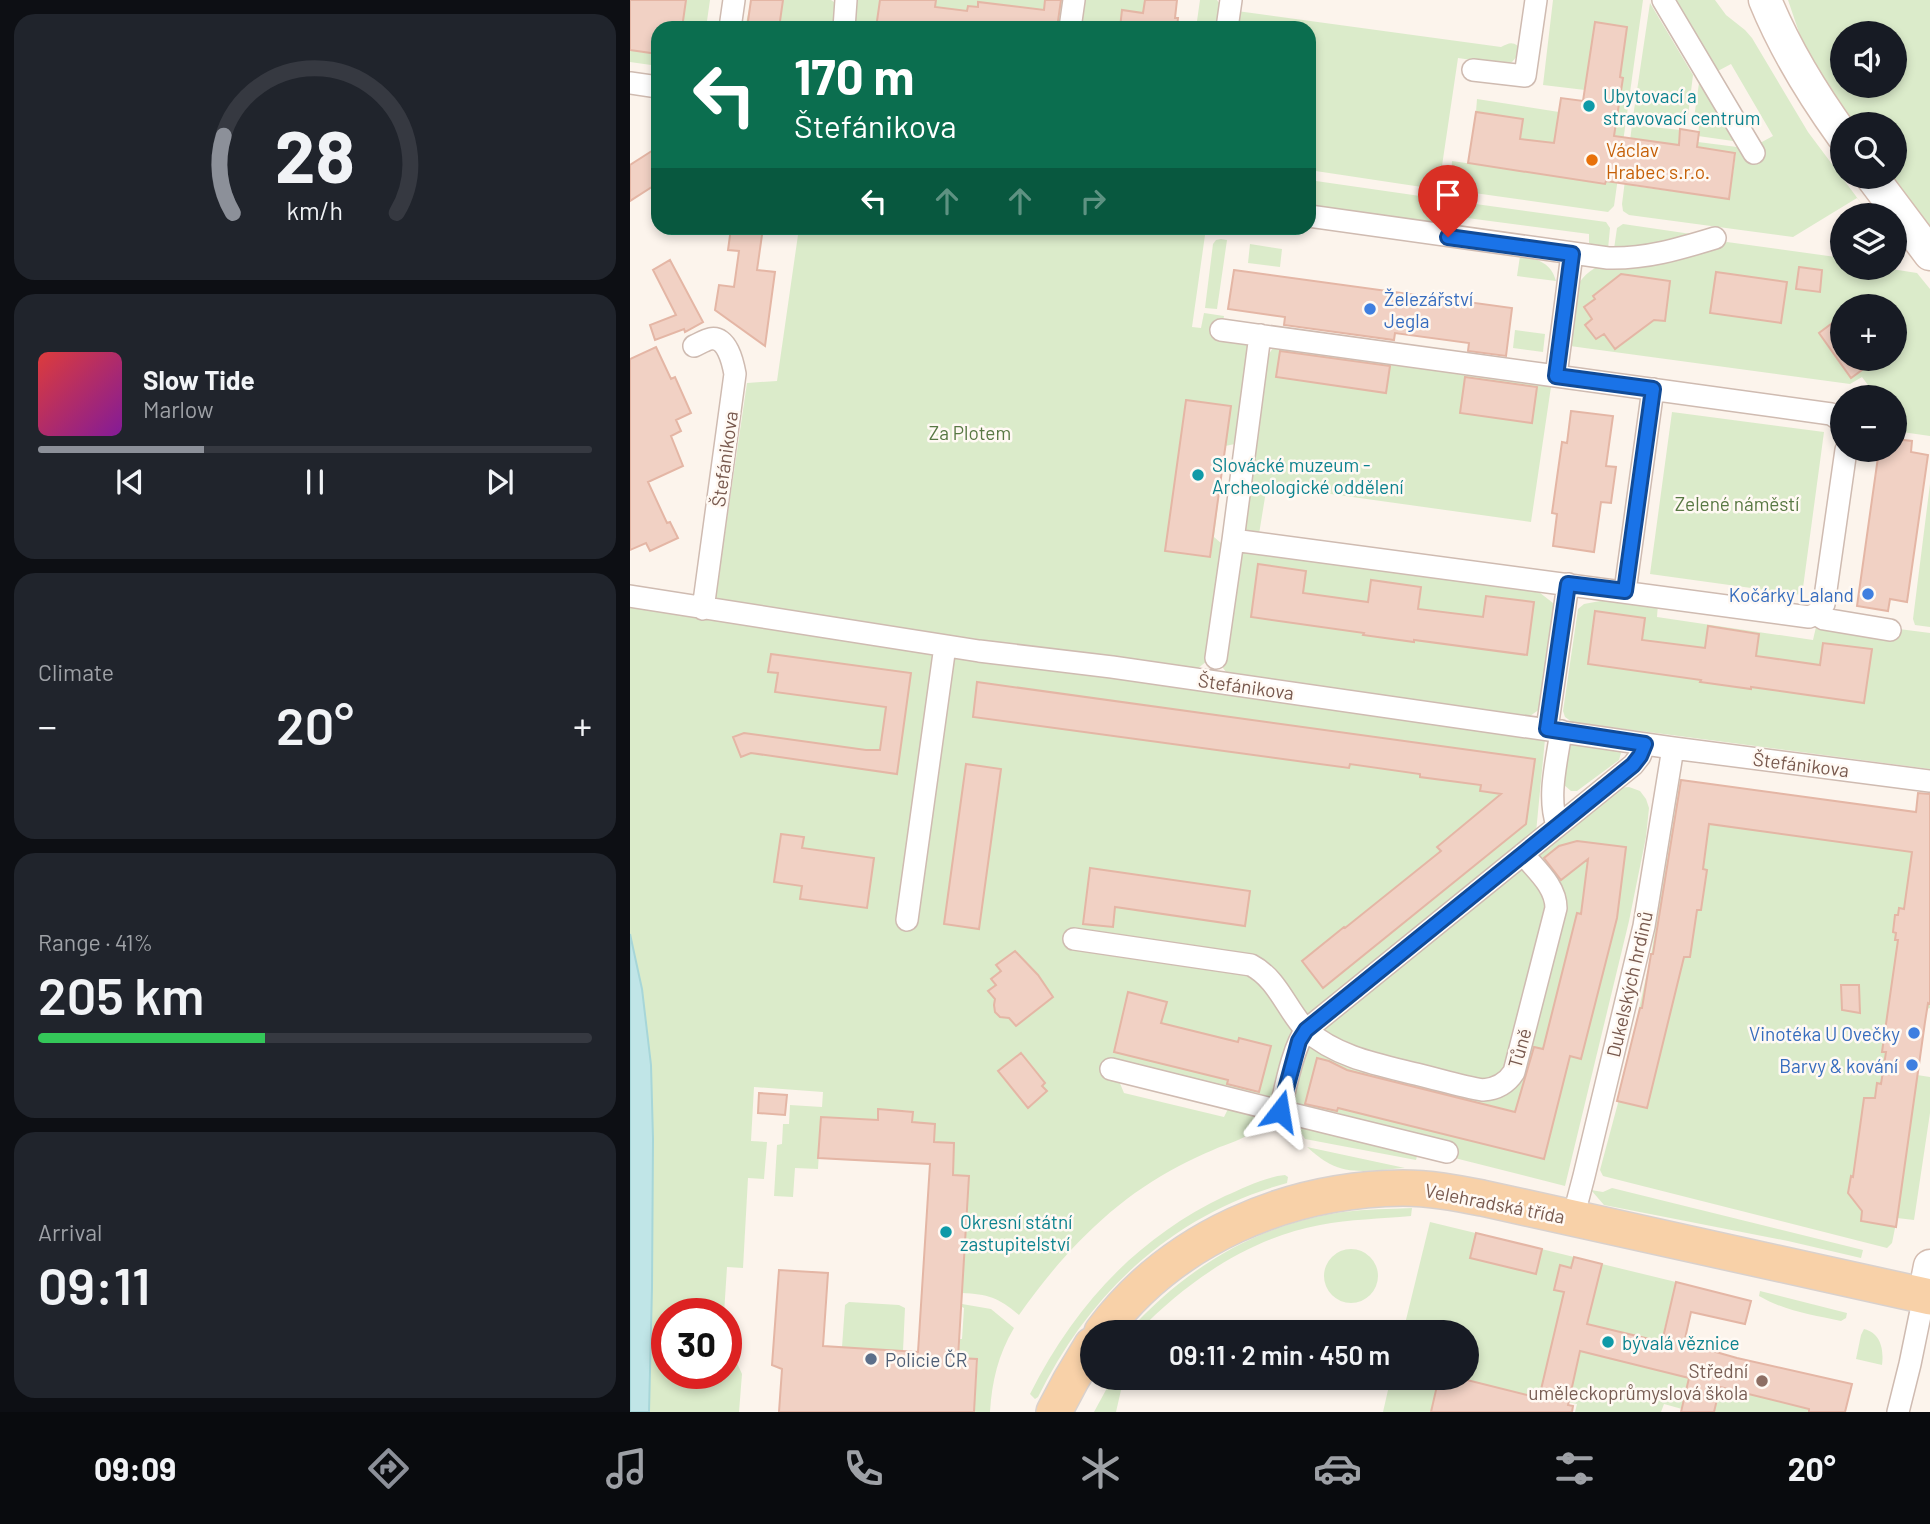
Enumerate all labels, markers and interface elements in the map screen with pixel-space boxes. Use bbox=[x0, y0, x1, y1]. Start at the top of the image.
map controls bbox=[1830, 21, 1907, 462]
button: sound bbox=[1830, 21, 1907, 98]
text: 170 m bbox=[794, 46, 914, 105]
icon: left bbox=[679, 49, 770, 140]
place label: Ubytovací a stravovací centrum bbox=[1603, 84, 1760, 129]
marker: Ubytovací a stravovací centrum bbox=[1581, 98, 1597, 114]
text: Štefánikova bbox=[794, 106, 957, 144]
text: 28 bbox=[275, 110, 355, 198]
button: search bbox=[1830, 112, 1907, 189]
place label: Václav Hrabec s.r.o. bbox=[1606, 138, 1710, 183]
marker: Václav Hrabec s.r.o. bbox=[1584, 152, 1600, 168]
pin bbox=[1418, 165, 1478, 237]
icon: arrive bbox=[1429, 176, 1467, 214]
icon: left bbox=[855, 182, 893, 220]
icon: ahead bbox=[928, 182, 966, 220]
icon: ahead bbox=[1001, 182, 1039, 220]
icon: right bbox=[1074, 182, 1112, 220]
text: km/h bbox=[287, 195, 343, 225]
button: layers bbox=[1830, 203, 1907, 280]
place label: Železářství Jegla bbox=[1384, 287, 1473, 332]
button: + bbox=[1830, 294, 1907, 371]
marker: Železářství Jegla bbox=[1362, 301, 1378, 317]
text: Slow Tide bbox=[143, 364, 255, 395]
button: − bbox=[1830, 385, 1907, 462]
text: Marlow bbox=[143, 395, 214, 423]
street label: Štefánikova bbox=[706, 410, 742, 508]
park label: Za Plotem bbox=[929, 421, 1011, 444]
place label: Slovácké muzeum - Archeologické oddělení bbox=[1212, 453, 1404, 498]
icon: previous bbox=[111, 463, 149, 501]
icon: pause bbox=[296, 463, 334, 501]
icon: next bbox=[481, 463, 519, 501]
marker: Slovácké muzeum - Archeologické oddělení bbox=[1190, 467, 1206, 483]
park label: Zelené náměstí bbox=[1675, 492, 1799, 515]
place label: Kočárky Laland bbox=[1729, 583, 1854, 606]
marker: Kočárky Laland bbox=[1860, 586, 1876, 602]
text: Climate bbox=[38, 658, 114, 686]
street label: Štefánikova bbox=[1197, 668, 1295, 704]
text: 20° bbox=[276, 693, 354, 755]
text: − bbox=[38, 702, 57, 748]
text: + bbox=[573, 702, 592, 748]
street label: Štefánikova bbox=[1752, 747, 1850, 781]
street label: Dukelských hrdinů bbox=[1601, 909, 1657, 1059]
text: Range · 41% bbox=[38, 928, 153, 956]
text: 205 km bbox=[38, 963, 204, 1025]
place label: Vinotéka U Ovečky bbox=[1749, 1022, 1900, 1045]
street label: Tůně bbox=[1502, 1025, 1536, 1071]
marker: Vinotéka U Ovečky bbox=[1906, 1025, 1922, 1041]
place label: Barvy & kování bbox=[1779, 1054, 1898, 1077]
marker: Barvy & kování bbox=[1904, 1057, 1920, 1073]
position arrow bbox=[1243, 1074, 1317, 1148]
street label: Velehradská třída bbox=[1423, 1178, 1567, 1228]
place label: Okresní státní zastupitelství bbox=[960, 1210, 1072, 1255]
text: Arrival bbox=[38, 1218, 102, 1246]
marker: Okresní státní zastupitelství bbox=[938, 1224, 954, 1240]
text: 09:11 bbox=[38, 1253, 150, 1315]
speed limit sign: 30 bbox=[651, 1298, 742, 1389]
place label: bývalá věznice bbox=[1622, 1331, 1740, 1354]
marker: bývalá věznice bbox=[1600, 1334, 1616, 1350]
text: 09:11 · 2 min · 450 m bbox=[1169, 1339, 1390, 1370]
place label: Policie ČR bbox=[885, 1348, 967, 1371]
marker: Policie ČR bbox=[863, 1351, 879, 1367]
place label: Střední uměleckoprůmyslová škola bbox=[1528, 1359, 1748, 1404]
marker: Střední uměleckoprůmyslová škola bbox=[1754, 1373, 1770, 1389]
icon: directions bbox=[364, 1444, 413, 1493]
icon: music bbox=[602, 1444, 651, 1493]
icon: phone bbox=[839, 1444, 888, 1493]
icon: climate bbox=[1076, 1444, 1125, 1493]
icon: car bbox=[1313, 1444, 1362, 1493]
icon: filters bbox=[1550, 1444, 1599, 1493]
text: 09:09 bbox=[94, 1449, 176, 1487]
text: 20° bbox=[1788, 1449, 1836, 1487]

